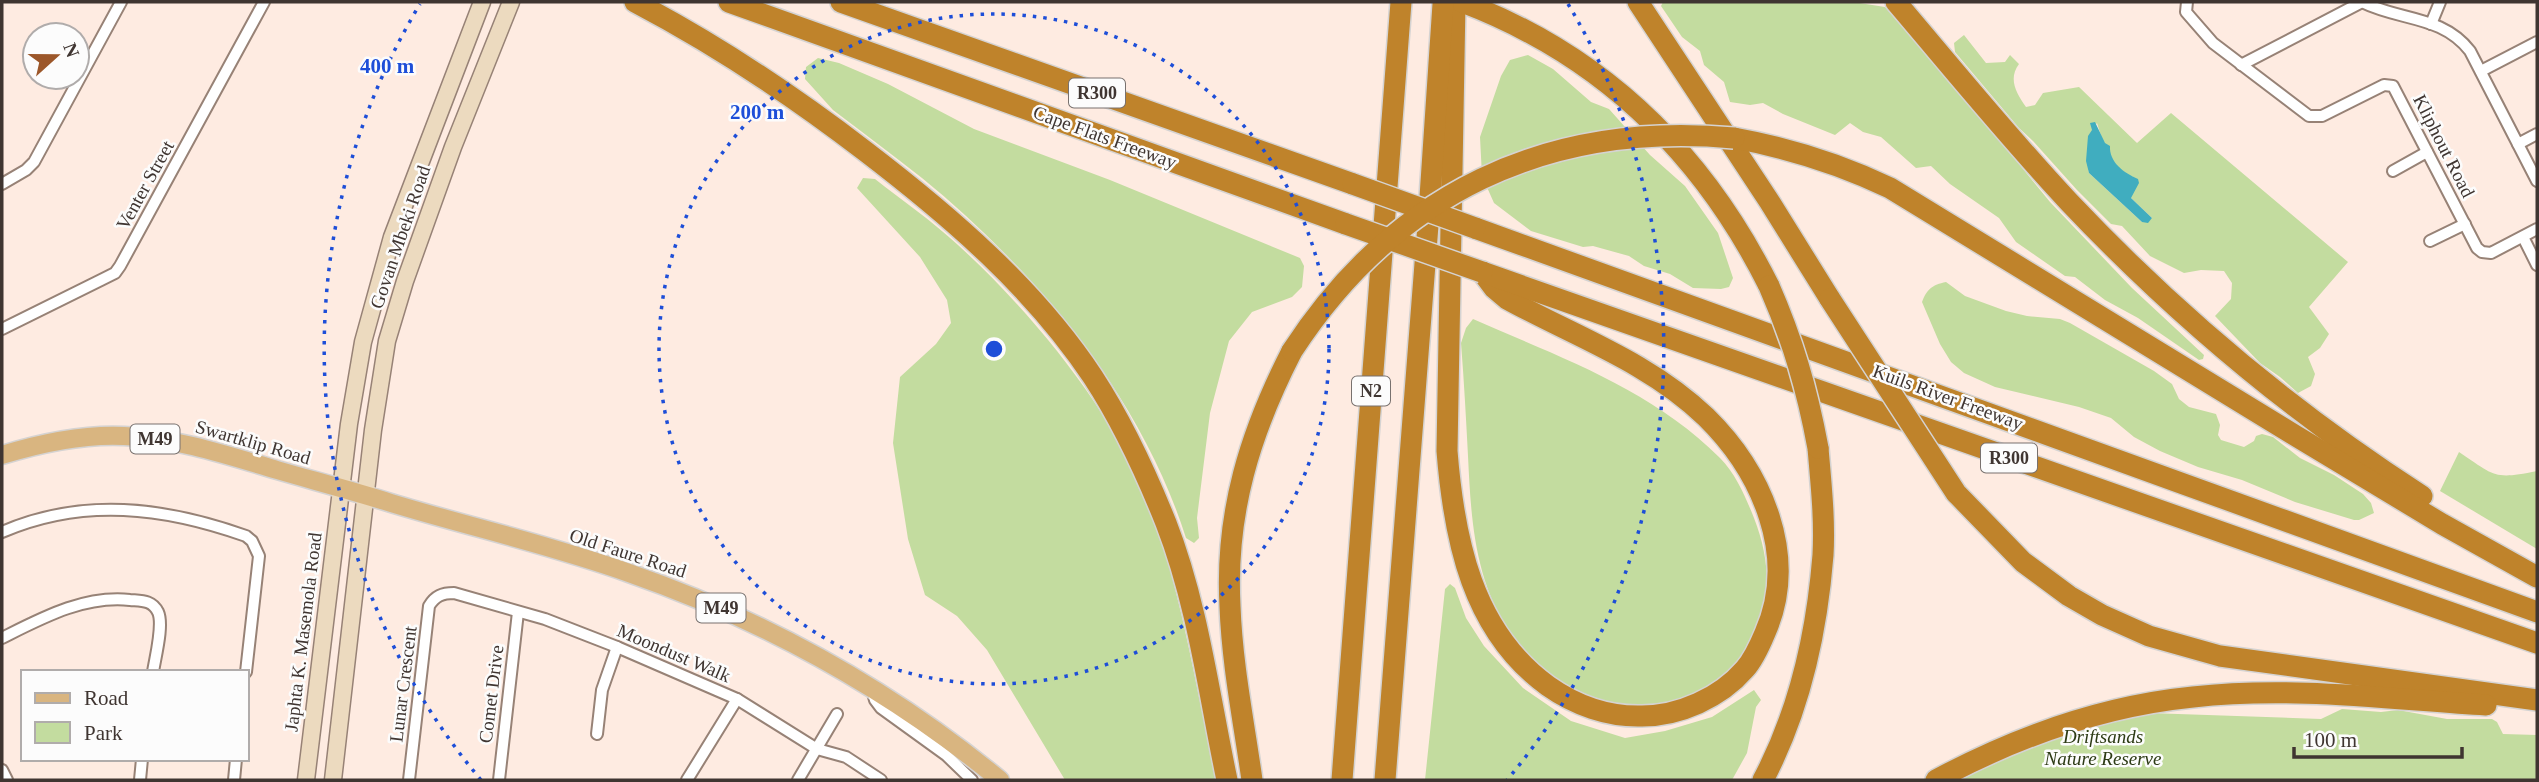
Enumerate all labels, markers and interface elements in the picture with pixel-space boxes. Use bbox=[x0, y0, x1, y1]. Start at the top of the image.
north arrow bbox=[21, 21, 91, 91]
text: N bbox=[59, 40, 84, 61]
text: 400 m bbox=[360, 54, 415, 78]
road number: R300 bbox=[1069, 78, 1125, 108]
street label: Kliphout Road bbox=[2409, 91, 2479, 201]
text: 200 m bbox=[730, 100, 785, 124]
street label: Cape Flats Freeway bbox=[1031, 101, 1180, 173]
street label: Venter Street bbox=[112, 136, 178, 233]
street label: Govan Mbeki Road bbox=[366, 162, 434, 311]
centre of rings bbox=[982, 337, 1006, 361]
street label: Kuils River Freeway bbox=[1870, 360, 2026, 434]
road number: N2 bbox=[1352, 376, 1390, 405]
street label: Swartklip Road bbox=[193, 416, 313, 469]
road number: M49 bbox=[130, 424, 180, 454]
road number: R300 bbox=[1981, 444, 2037, 472]
street label: Old Faure Road bbox=[567, 524, 689, 582]
street label: Japhta K. Masemola Road bbox=[280, 531, 326, 733]
road number: M49 bbox=[696, 594, 746, 622]
street label: Moondust Walk bbox=[614, 620, 734, 687]
street label: Lunar Crescent bbox=[385, 624, 421, 743]
street label: Comet Drive bbox=[475, 644, 507, 744]
legend bbox=[21, 670, 248, 761]
text: Road bbox=[84, 686, 129, 710]
scale bar bbox=[2294, 716, 2462, 760]
text: Park bbox=[84, 721, 123, 745]
park label: Driftsands Nature Reserve bbox=[2044, 726, 2161, 769]
text: 100 m bbox=[2304, 728, 2357, 752]

